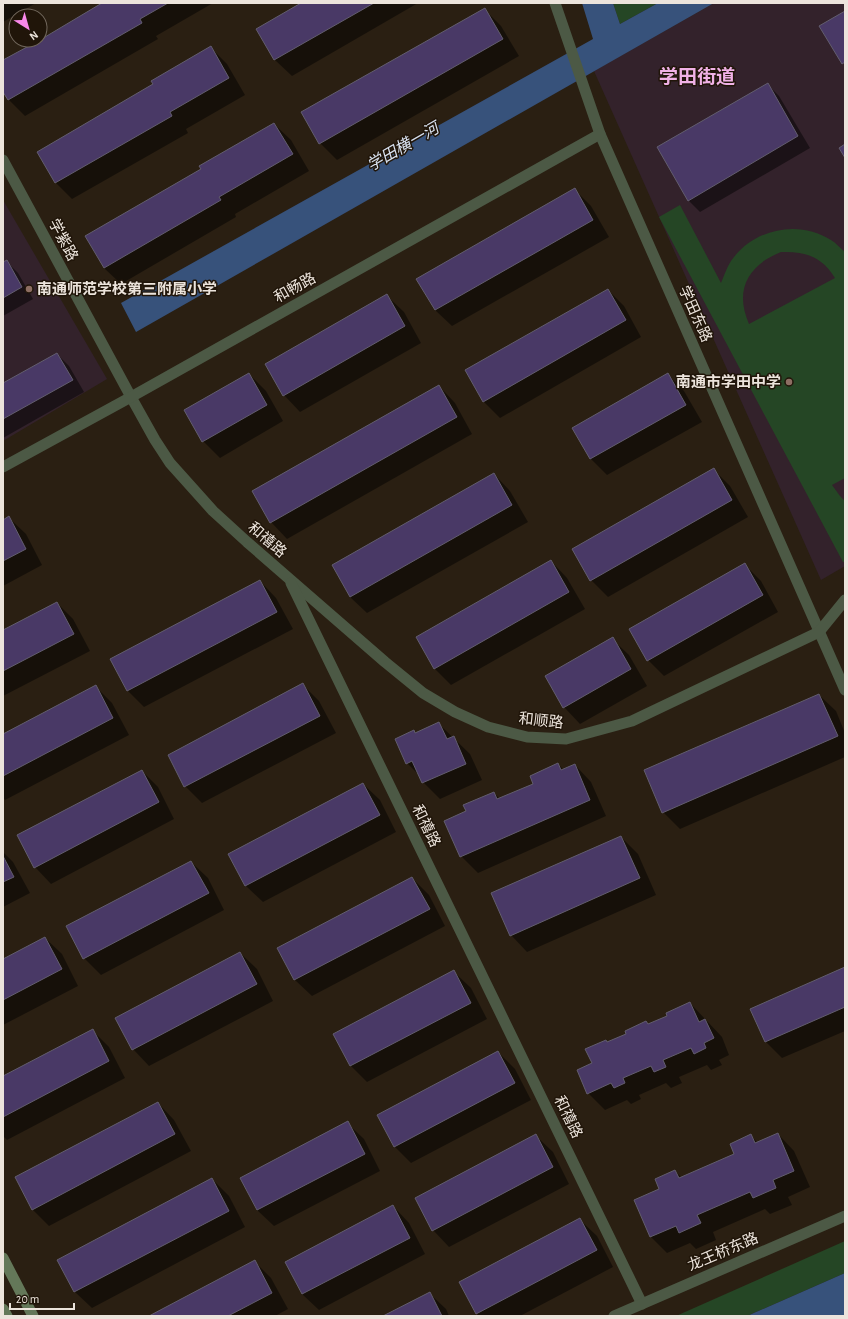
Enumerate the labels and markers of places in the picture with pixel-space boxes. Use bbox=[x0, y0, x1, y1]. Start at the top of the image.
place label: 南通师范学校第三附属小学 bbox=[37, 280, 217, 297]
marker: 南通师范学校第三附属小学 bbox=[24, 284, 34, 294]
place label: 南通市学田中学 bbox=[676, 373, 781, 390]
marker: 南通市学田中学 bbox=[784, 377, 794, 387]

